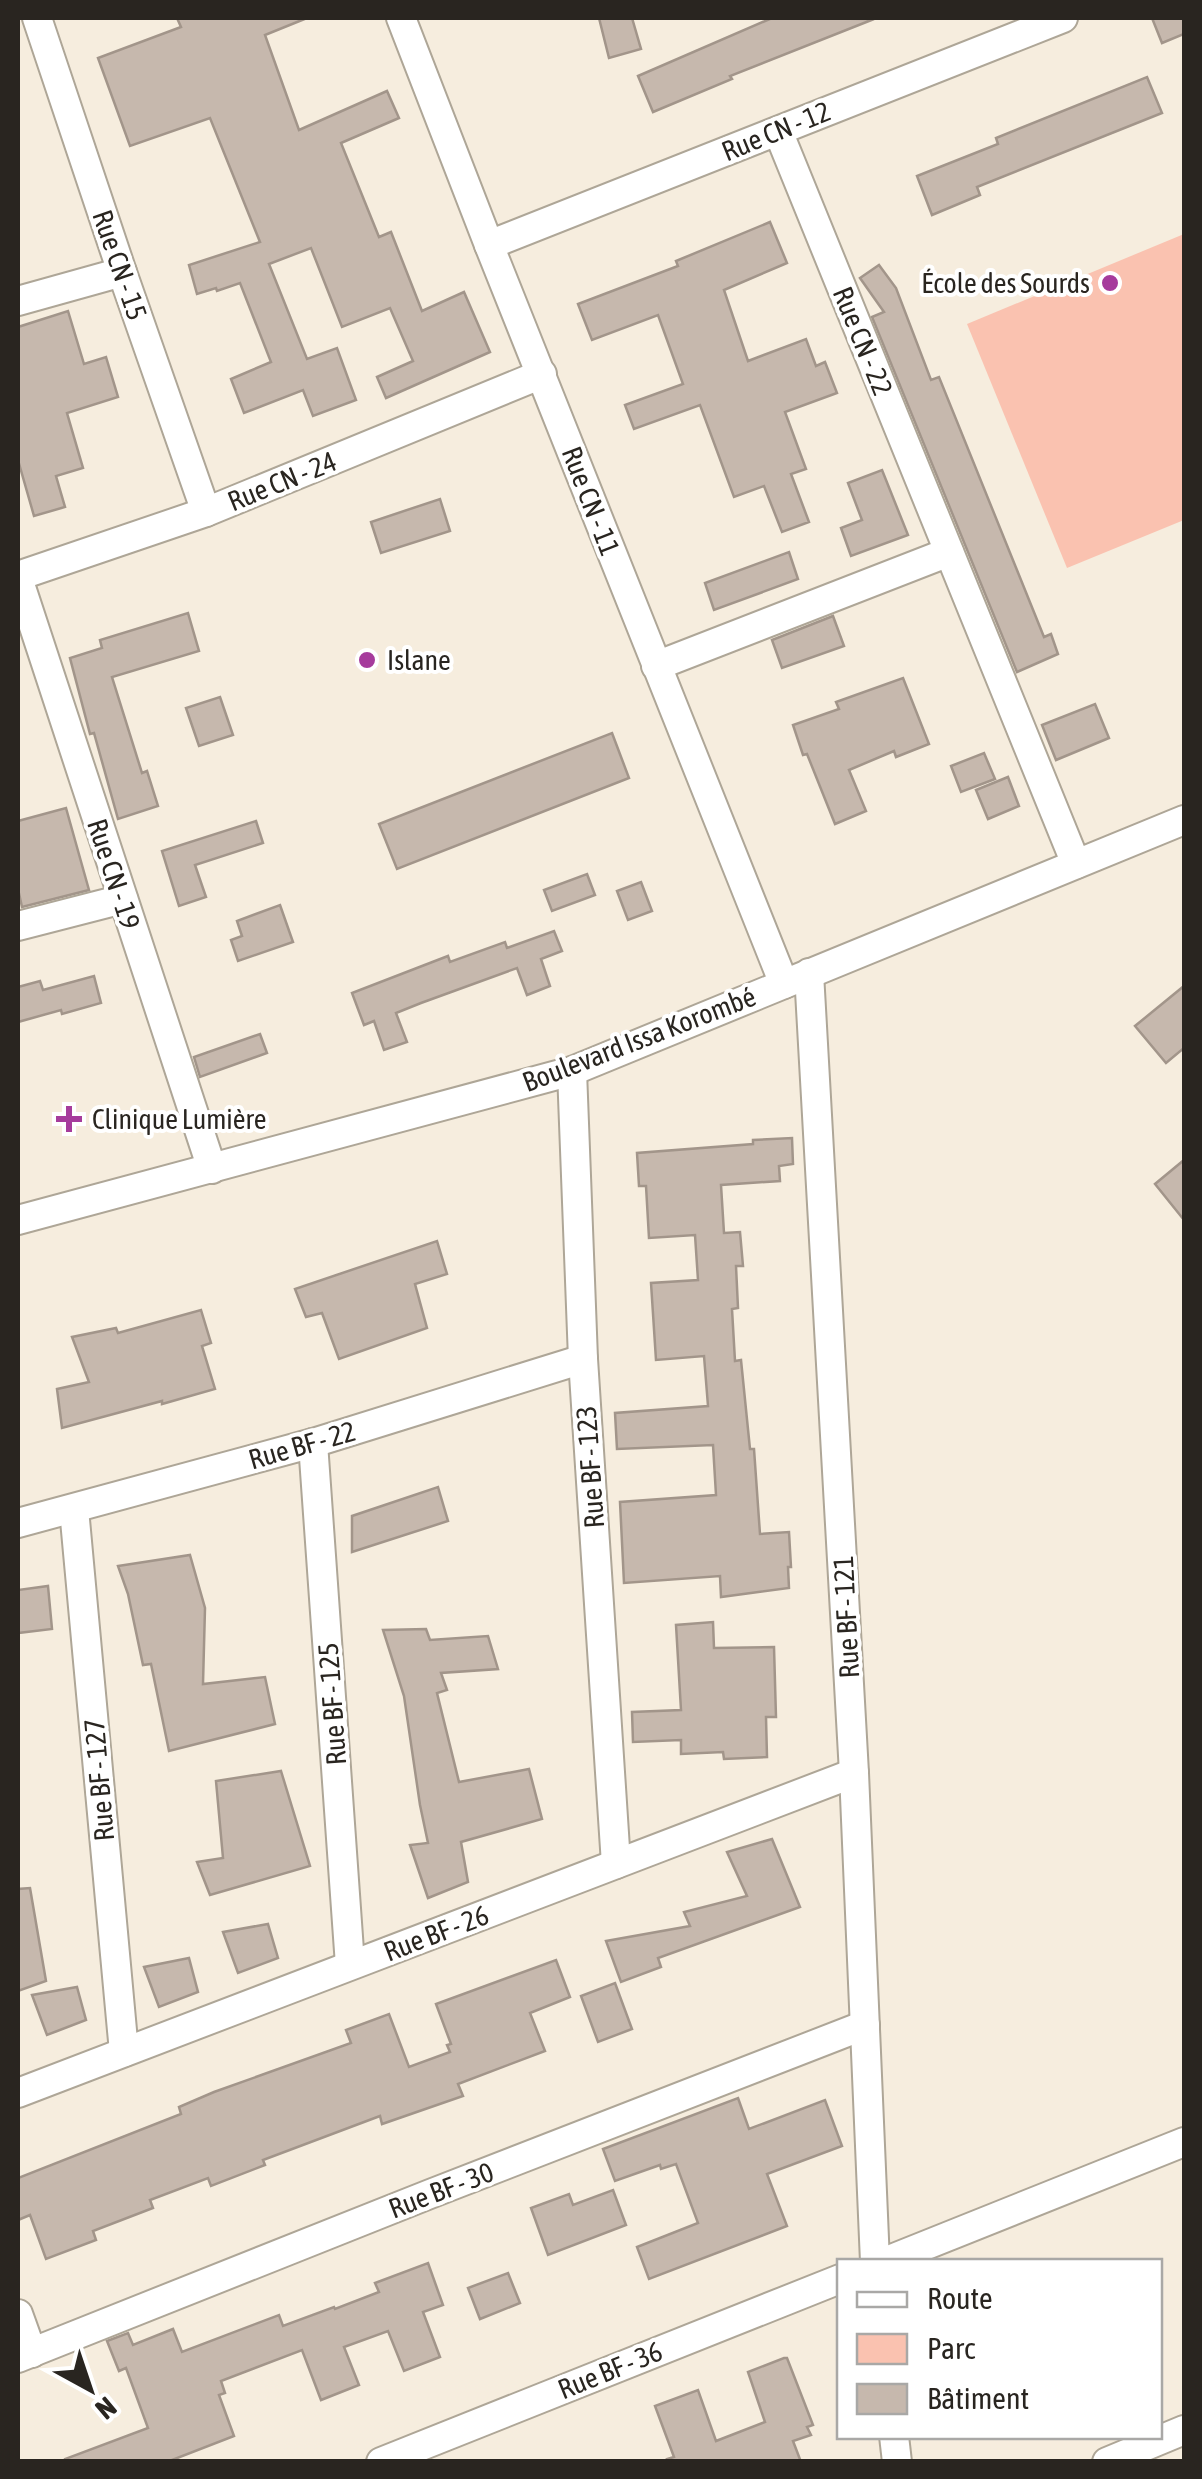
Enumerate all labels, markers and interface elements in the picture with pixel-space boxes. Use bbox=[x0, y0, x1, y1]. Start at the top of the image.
street label: Rue CN - 12 bbox=[717, 95, 835, 167]
street label: Rue CN - 15 bbox=[86, 206, 154, 324]
place label: École des Sourds bbox=[921, 267, 1090, 299]
marker: École des Sourds bbox=[1099, 272, 1121, 294]
street label: Rue CN - 22 bbox=[827, 282, 899, 400]
street label: Rue CN - 11 bbox=[556, 442, 626, 560]
street label: Rue CN - 24 bbox=[223, 445, 341, 517]
place label: Islane bbox=[387, 644, 451, 676]
marker: Islane bbox=[356, 649, 378, 671]
street label: Rue CN - 19 bbox=[81, 815, 147, 933]
street label: Boulevard Issa Korombé bbox=[518, 980, 760, 1098]
place label: Clinique Lumière bbox=[92, 1103, 266, 1135]
marker: Clinique Lumière bbox=[56, 1106, 82, 1132]
street label: Rue BF - 123 bbox=[570, 1405, 610, 1529]
street label: Rue BF - 22 bbox=[245, 1415, 359, 1475]
street label: Rue BF - 121 bbox=[827, 1555, 865, 1679]
street label: Rue BF - 125 bbox=[312, 1642, 352, 1766]
street label: Rue BF - 127 bbox=[78, 1717, 120, 1843]
street label: Rue BF - 26 bbox=[379, 1898, 493, 1968]
street label: Rue BF - 30 bbox=[384, 2155, 498, 2225]
legend bbox=[837, 2259, 1162, 2439]
text: Route bbox=[927, 2281, 993, 2315]
text: Parc bbox=[927, 2331, 976, 2365]
street label: Rue BF - 36 bbox=[553, 2335, 667, 2405]
north arrow bbox=[40, 2339, 140, 2439]
text: Bâtiment bbox=[927, 2381, 1029, 2415]
text: N bbox=[89, 2391, 123, 2426]

